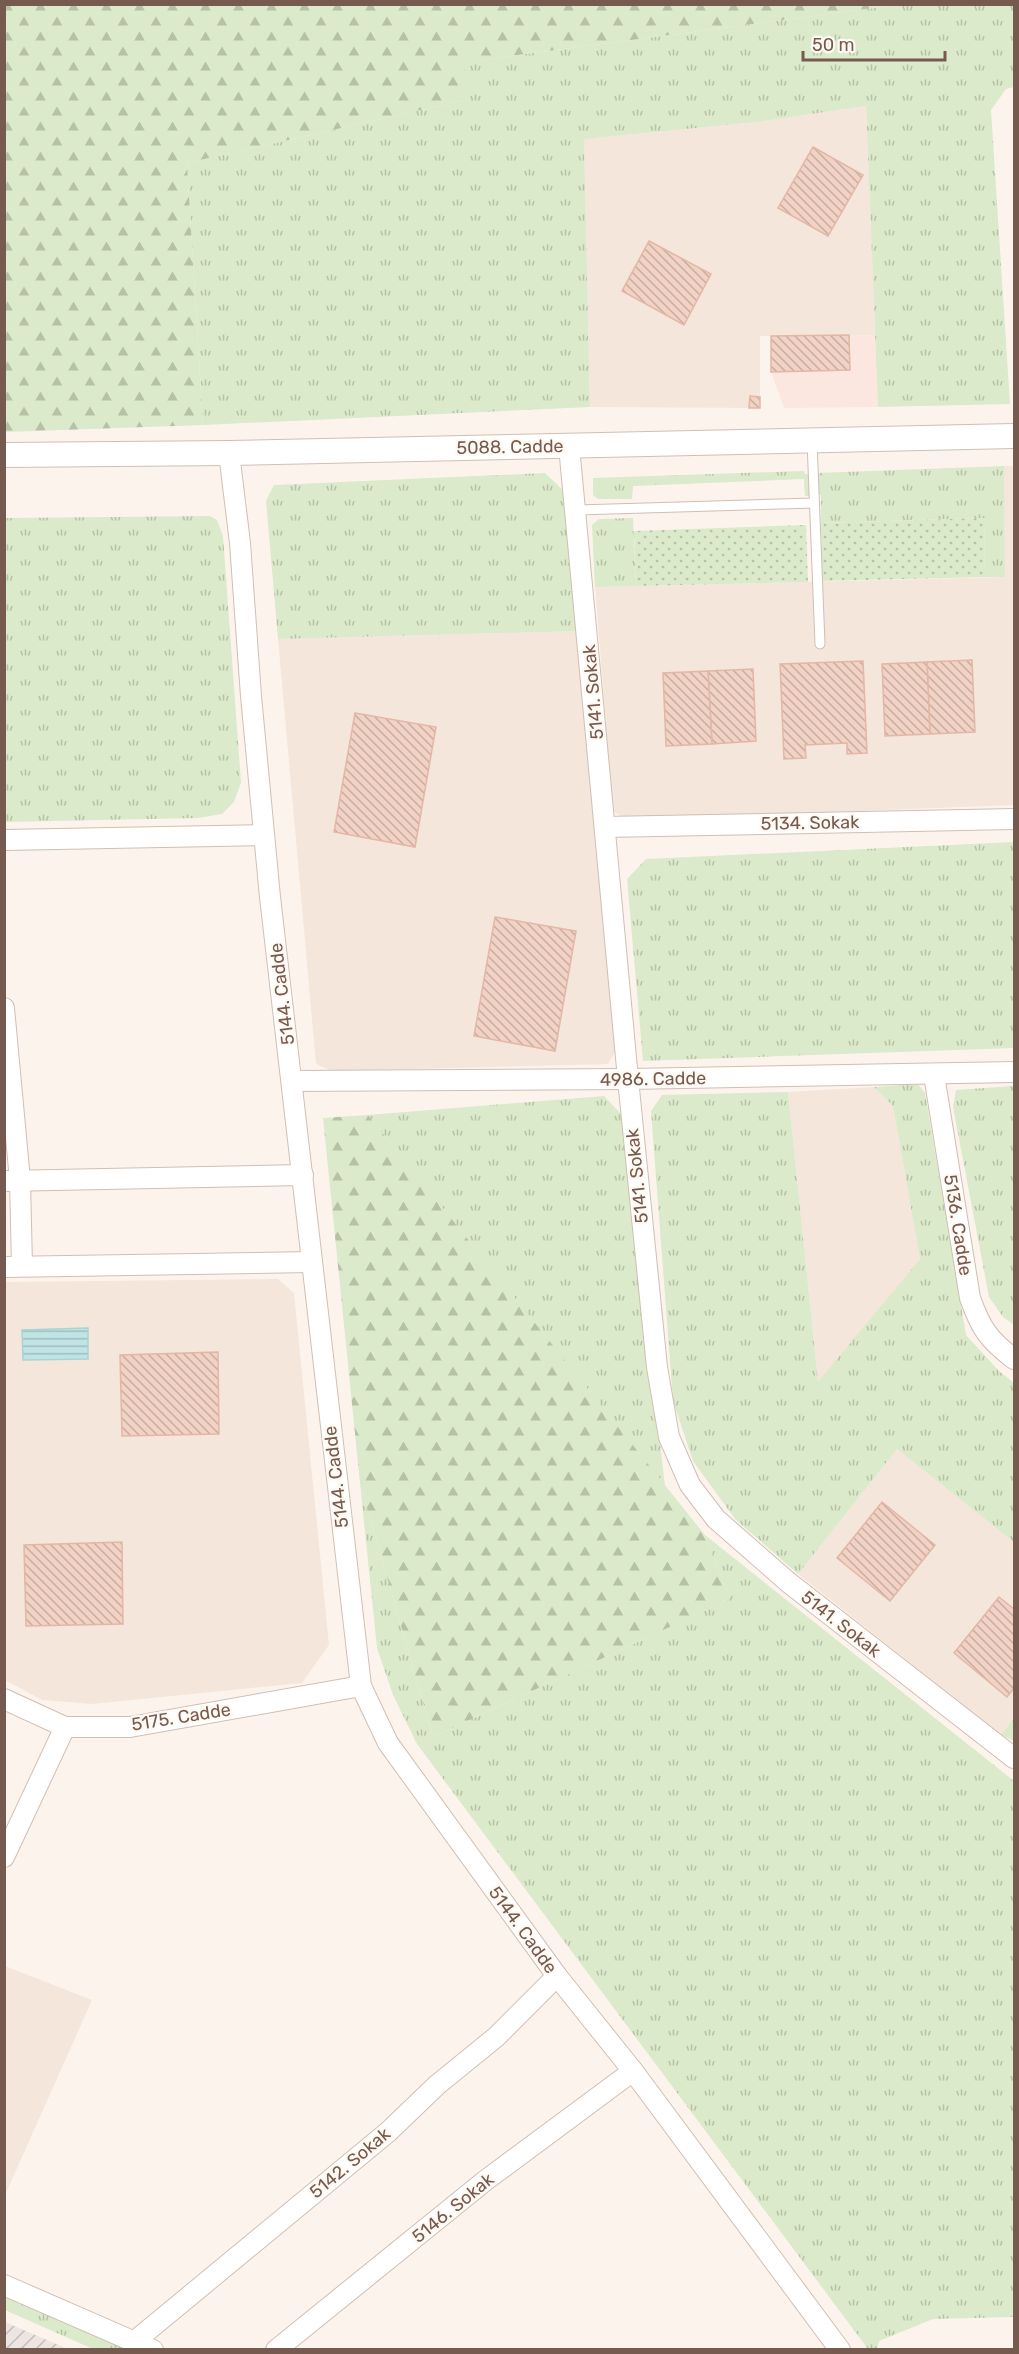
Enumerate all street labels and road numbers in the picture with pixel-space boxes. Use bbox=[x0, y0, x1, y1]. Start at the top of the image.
street label: 5088. Cadde bbox=[456, 435, 564, 459]
street label: 5141. Sokak bbox=[578, 643, 608, 741]
street label: 5134. Sokak bbox=[760, 811, 860, 835]
street label: 5144. Cadde bbox=[265, 942, 299, 1046]
street label: 4986. Cadde bbox=[600, 1067, 706, 1091]
street label: 5141. Sokak bbox=[621, 1127, 653, 1225]
street label: 5136. Cadde bbox=[939, 1173, 977, 1277]
street label: 5144. Cadde bbox=[319, 1425, 353, 1529]
street label: 5141. Sokak bbox=[797, 1586, 886, 1662]
street label: 5175. Cadde bbox=[130, 1698, 232, 1736]
street label: 5144. Cadde bbox=[484, 1882, 562, 1978]
street label: 5142. Sokak bbox=[305, 2122, 395, 2203]
street label: 5146. Sokak bbox=[408, 2168, 499, 2248]

